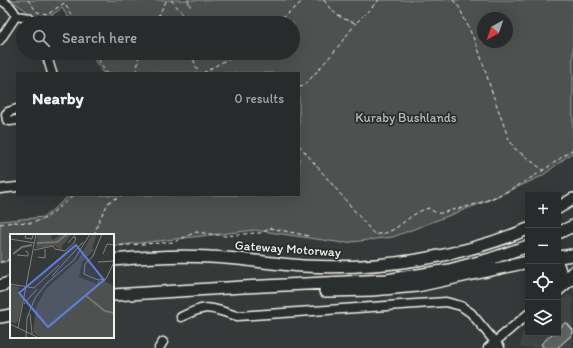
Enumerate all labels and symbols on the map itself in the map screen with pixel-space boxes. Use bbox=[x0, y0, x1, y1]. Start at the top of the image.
north arrow bbox=[477, 12, 513, 48]
park label: Kuraby Bushlands bbox=[355, 110, 457, 125]
inset map bbox=[10, 234, 114, 338]
street label: Gateway Motorway bbox=[234, 237, 342, 260]

